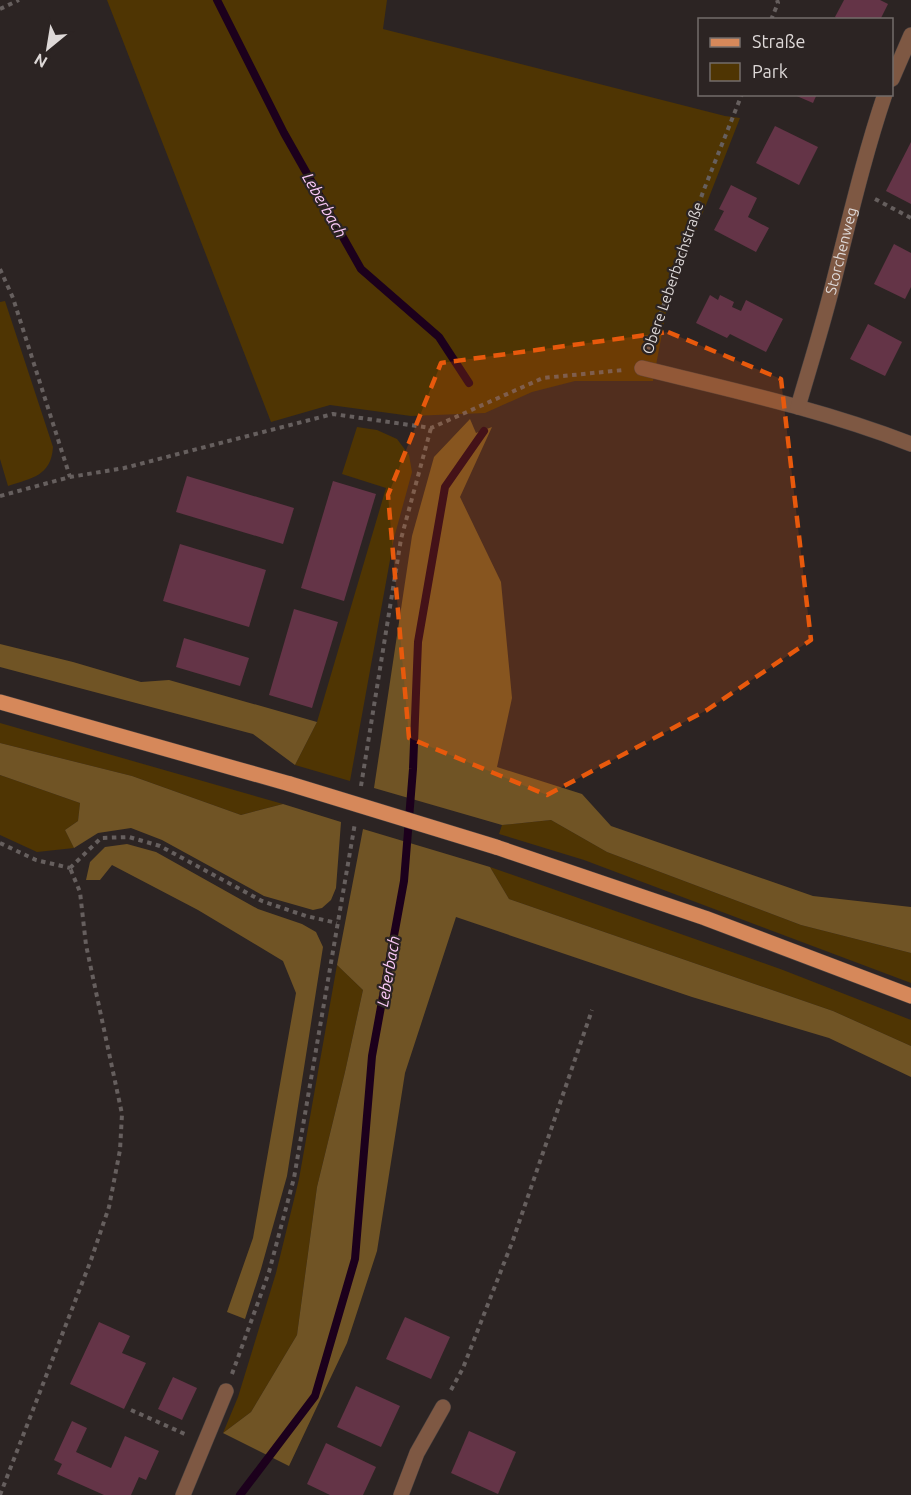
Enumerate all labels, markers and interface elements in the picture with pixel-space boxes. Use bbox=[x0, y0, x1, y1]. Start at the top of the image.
north arrow bbox=[18, 18, 78, 78]
legend bbox=[698, 18, 893, 96]
text: Straße bbox=[752, 31, 805, 51]
text: N bbox=[31, 50, 50, 72]
text: Park bbox=[752, 61, 788, 81]
water label: Leberbach bbox=[299, 169, 351, 241]
street label: Obere Leberbachstraße bbox=[638, 199, 707, 356]
street label: Storchenweg bbox=[822, 206, 860, 296]
water label: Leberbach bbox=[373, 934, 403, 1008]

